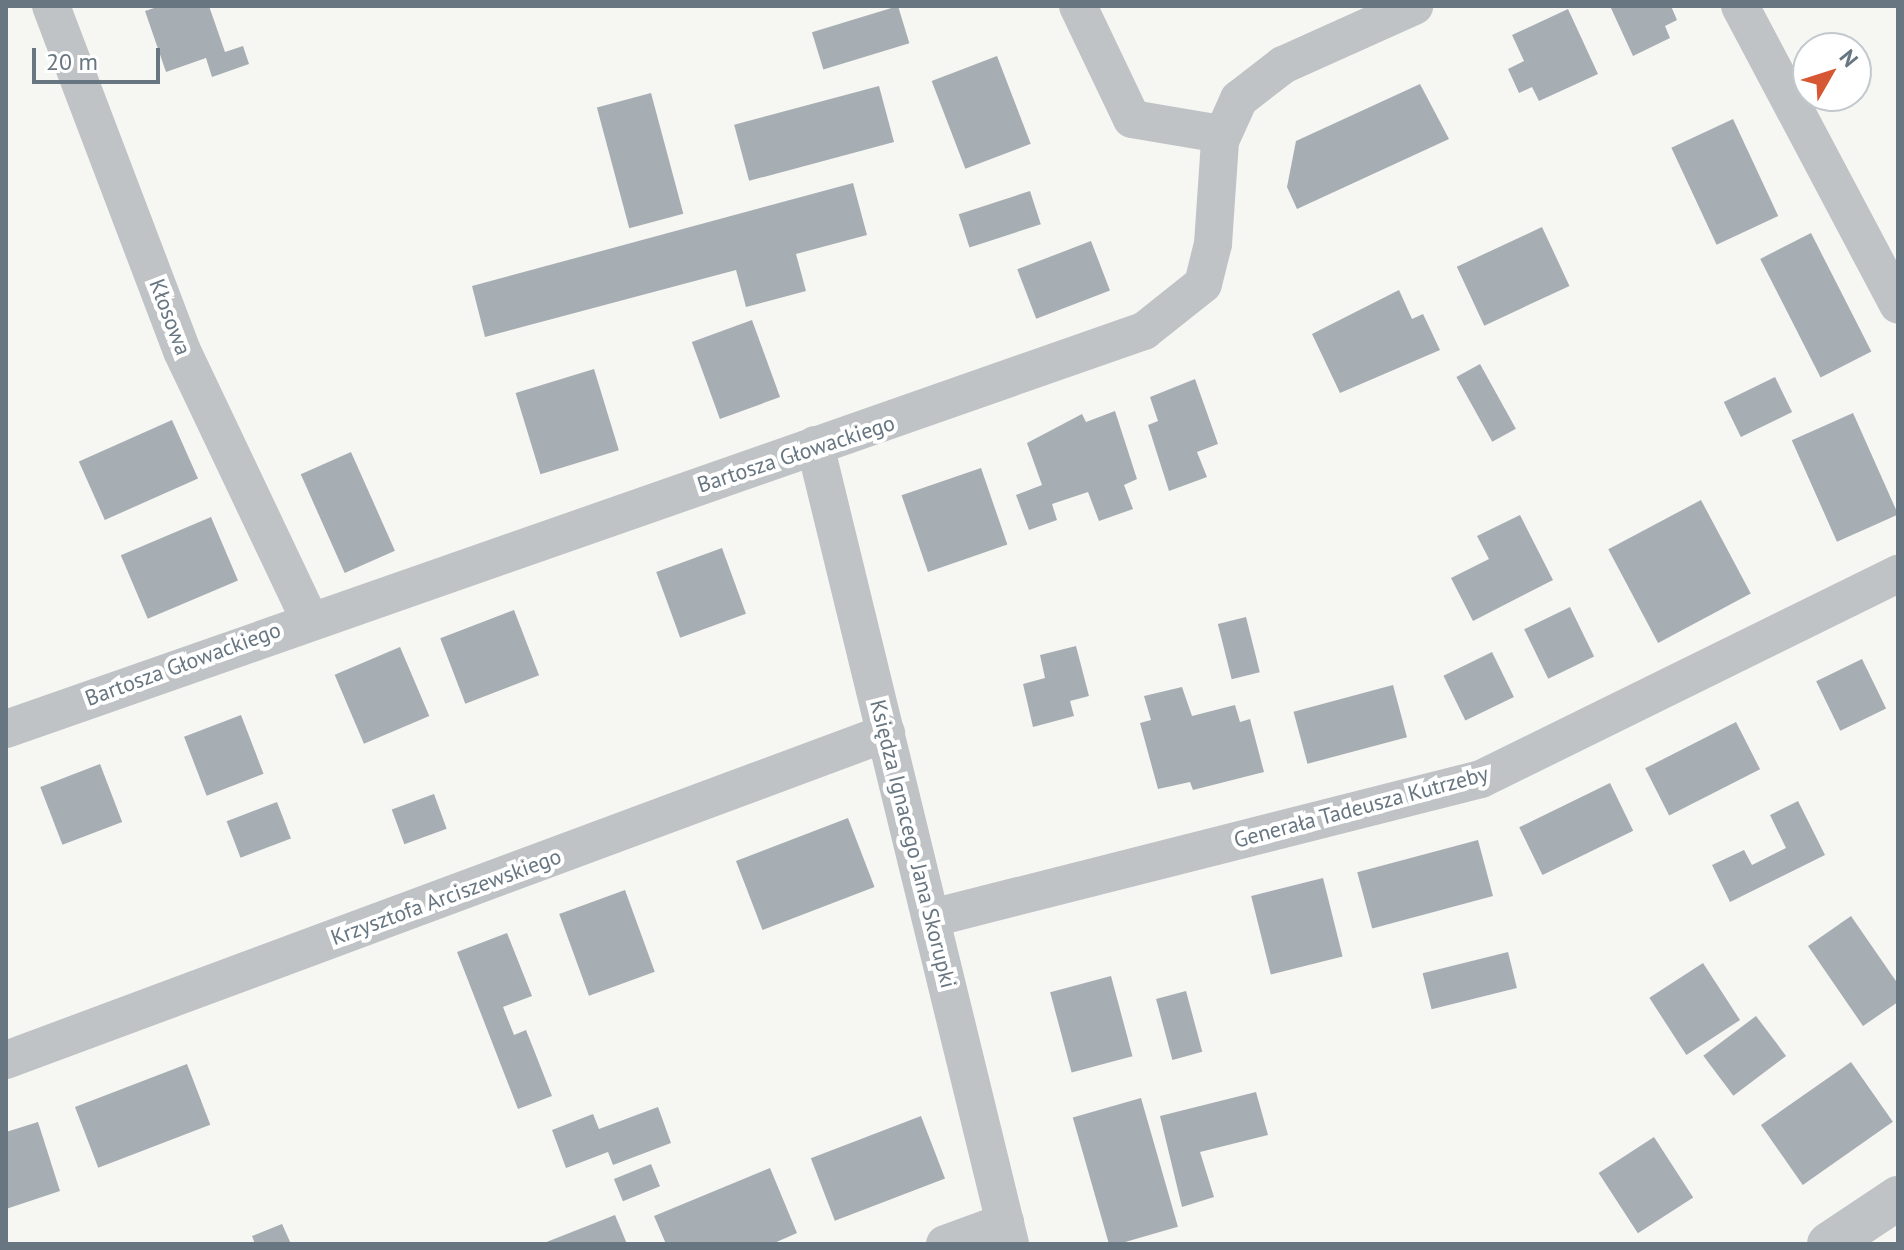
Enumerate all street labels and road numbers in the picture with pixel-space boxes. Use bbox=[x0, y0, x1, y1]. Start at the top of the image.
street label: Kłosowa bbox=[143, 275, 197, 359]
street label: Bartosza Głowackiego bbox=[694, 410, 898, 498]
street label: Bartosza Głowackiego bbox=[82, 616, 284, 712]
street label: Księdza Ignacego Jana Skorupki bbox=[864, 697, 962, 991]
street label: Generała Tadeusza Kutrzeby bbox=[1230, 760, 1492, 854]
street label: Krzysztofa Arciszewskiego bbox=[327, 843, 565, 951]

